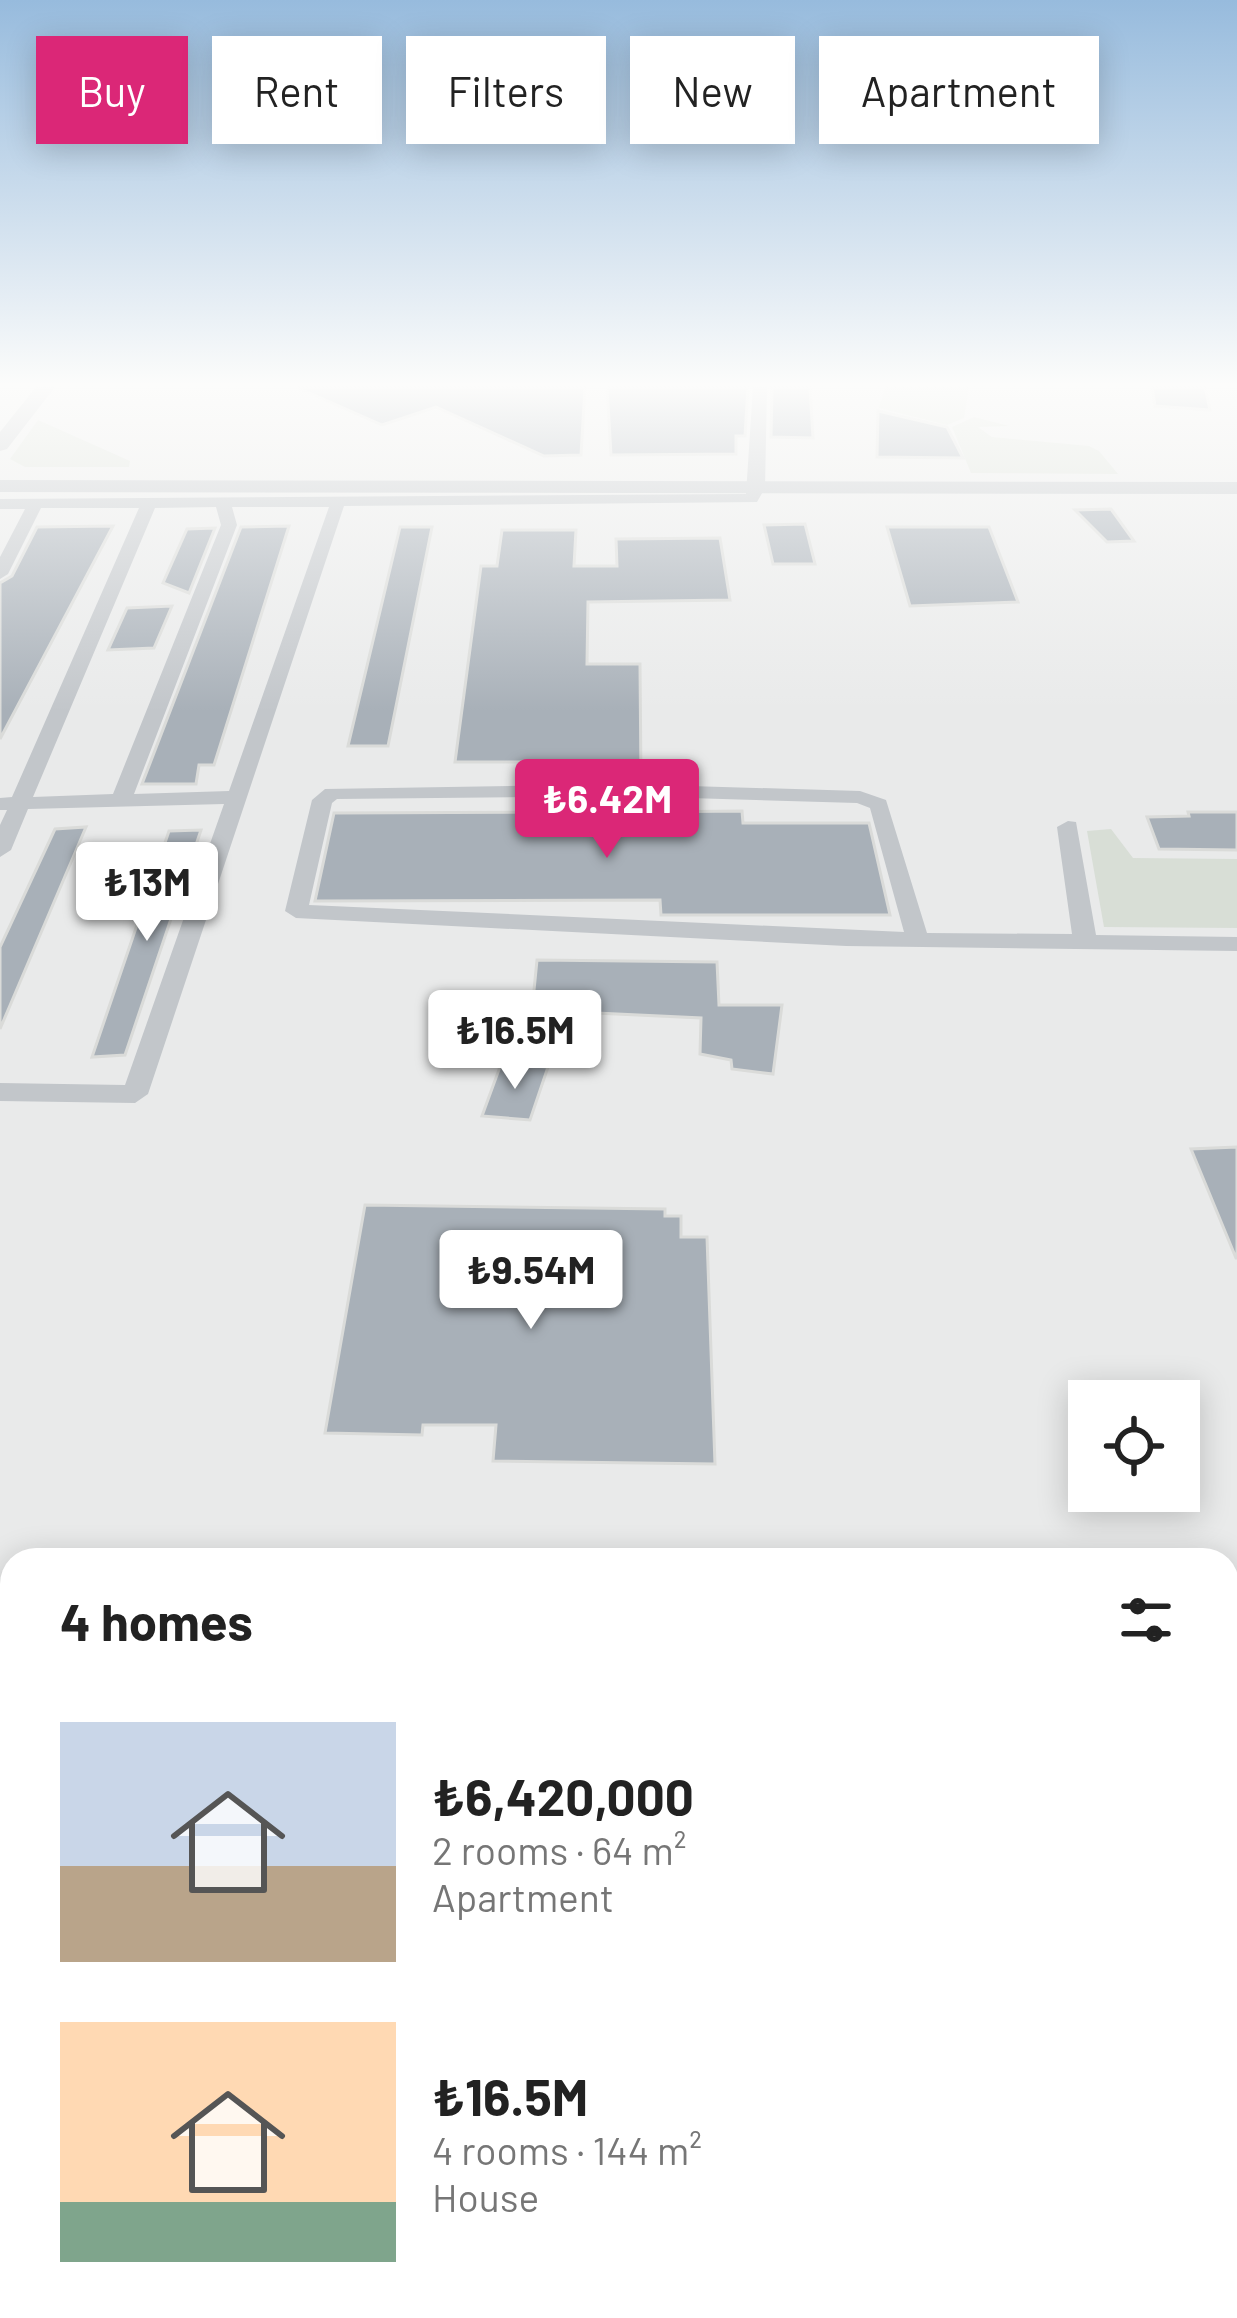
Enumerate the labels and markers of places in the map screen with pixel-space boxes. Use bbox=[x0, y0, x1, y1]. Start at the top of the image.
pin: ₺6.42M bbox=[509, 759, 705, 861]
pin: ₺13M bbox=[76, 842, 218, 944]
pin: ₺16.5M bbox=[417, 990, 613, 1092]
pin: ₺9.54M bbox=[433, 1230, 629, 1332]

